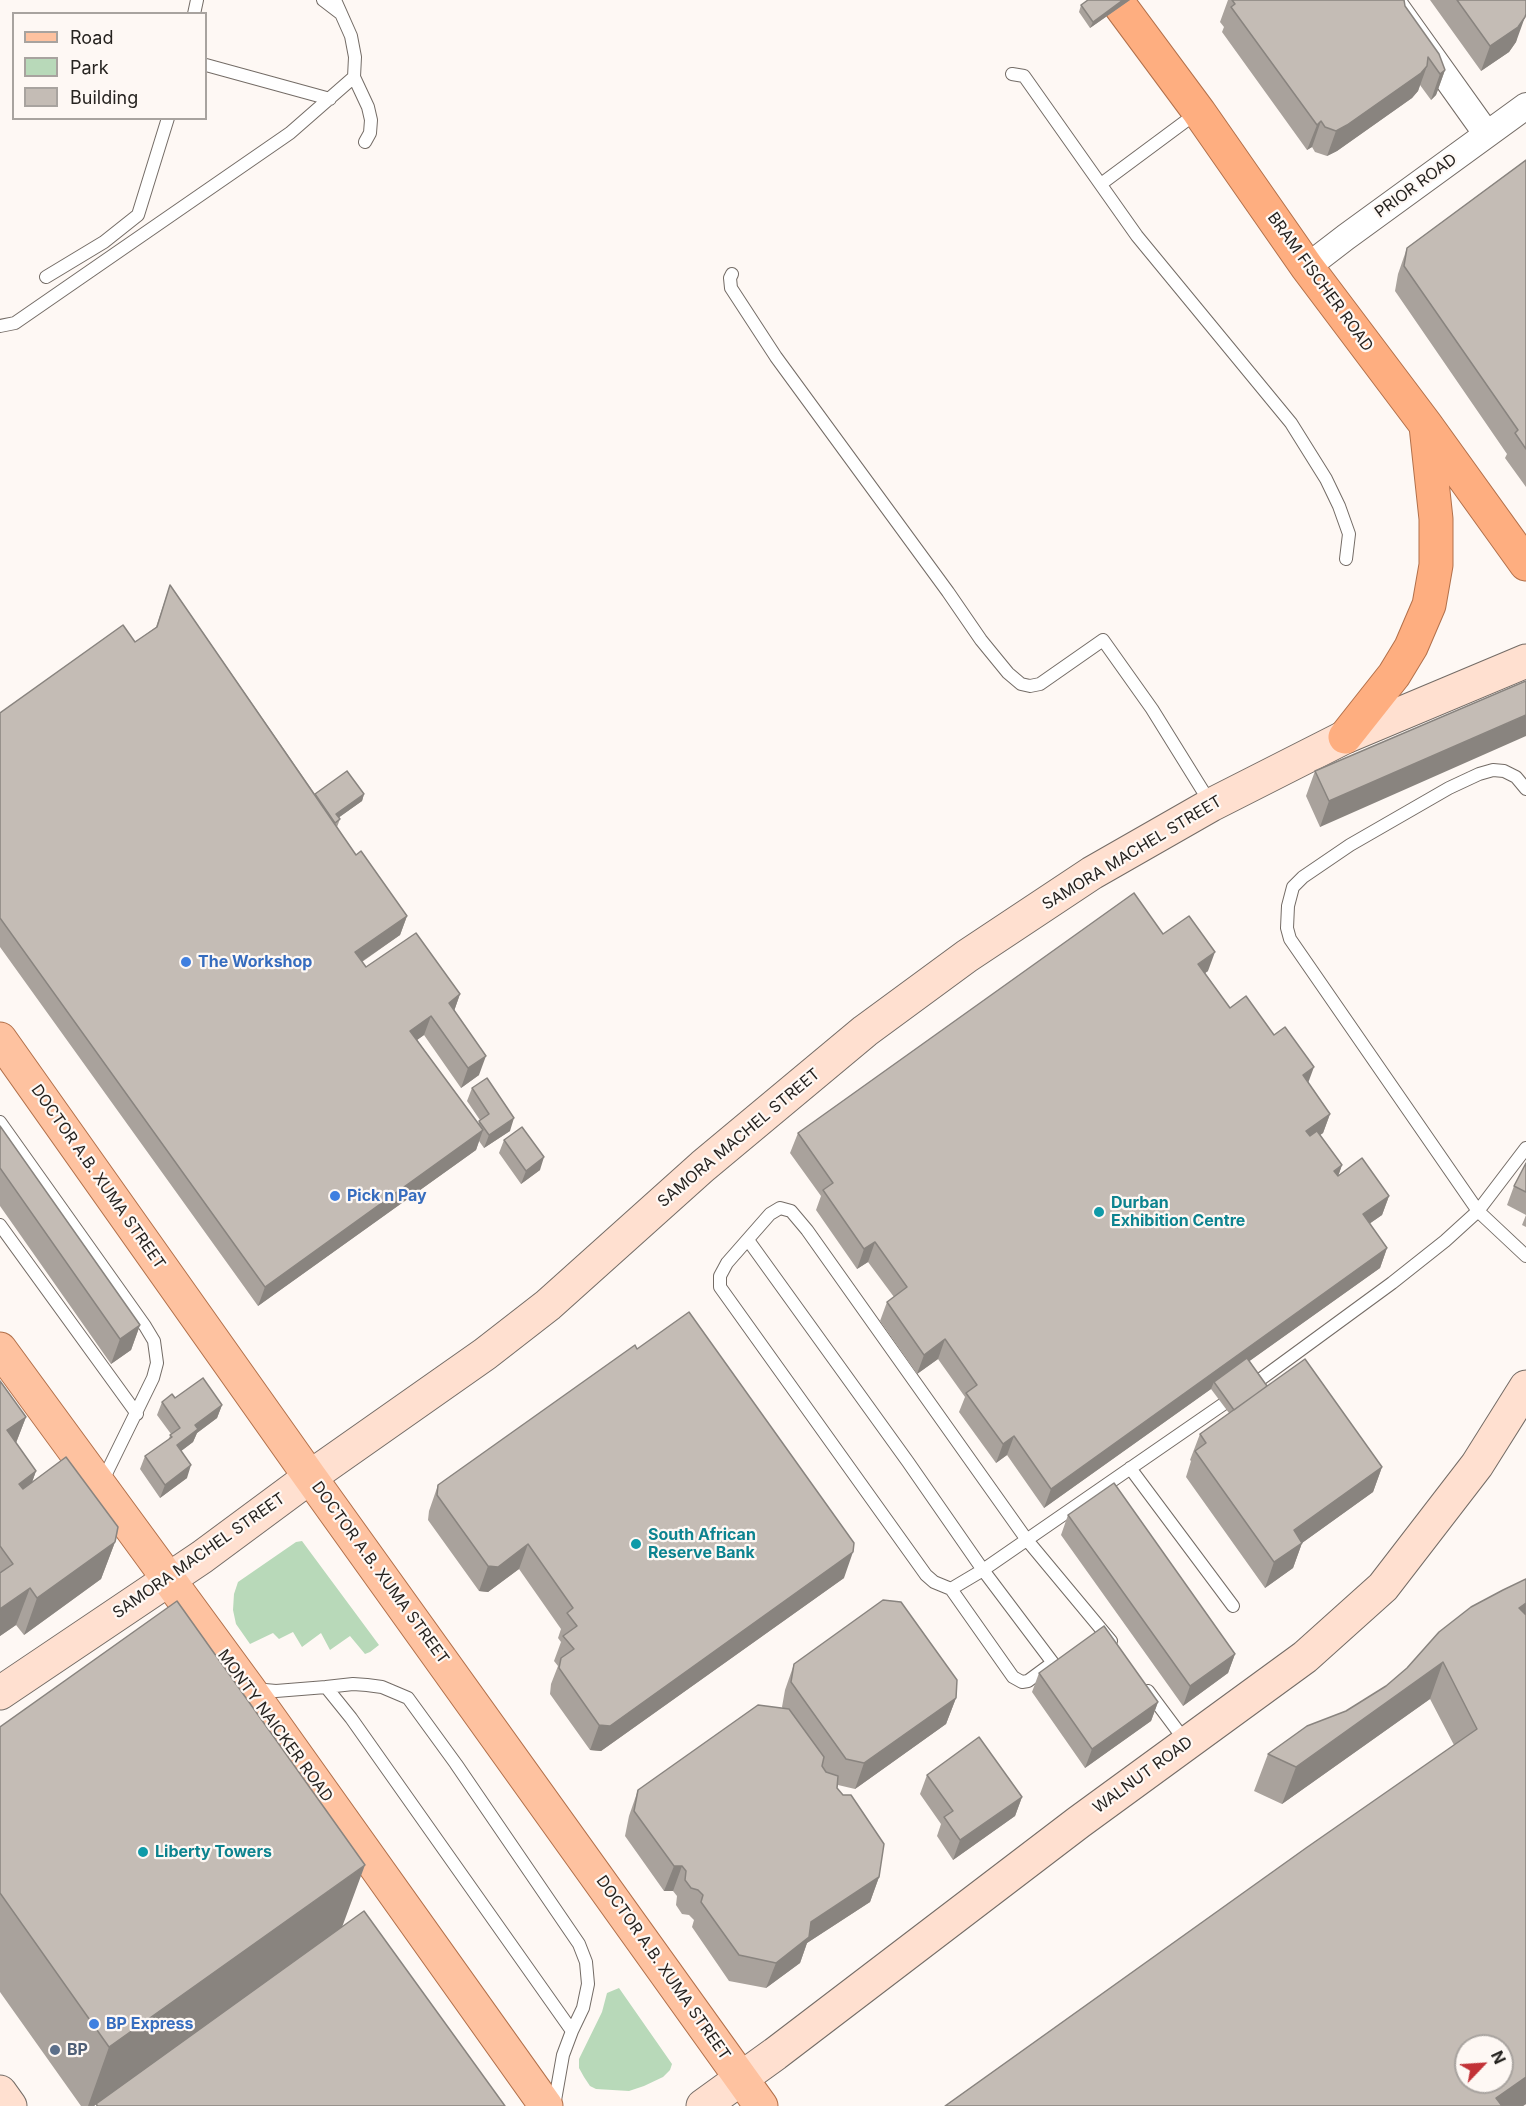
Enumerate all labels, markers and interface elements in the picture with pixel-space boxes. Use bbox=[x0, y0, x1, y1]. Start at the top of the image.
legend bbox=[12, 12, 207, 120]
text: Road bbox=[70, 27, 113, 48]
text: Park bbox=[70, 57, 109, 78]
text: Building bbox=[70, 87, 138, 108]
street label: PRIOR ROAD bbox=[1371, 150, 1461, 222]
street label: BRAM FISCHER ROAD bbox=[1263, 209, 1377, 355]
street label: SAMORA MACHEL STREET bbox=[1039, 792, 1225, 914]
place label: The Workshop bbox=[198, 952, 312, 972]
marker: The Workshop bbox=[179, 955, 193, 969]
street label: SAMORA MACHEL STREET bbox=[654, 1064, 824, 1212]
street label: DOCTOR A.B. XUMA STREET bbox=[27, 1081, 169, 1273]
place label: Pick n Pay bbox=[347, 1186, 427, 1206]
marker: Pick n Pay bbox=[328, 1189, 342, 1203]
place label: Durban Exhibition Centre bbox=[1111, 1193, 1245, 1231]
marker: Durban Exhibition Centre bbox=[1092, 1205, 1106, 1219]
street label: DOCTOR A.B. XUMA STREET bbox=[307, 1478, 453, 1668]
street label: SAMORA MACHEL STREET bbox=[109, 1489, 289, 1623]
place label: South African Reserve Bank bbox=[648, 1525, 756, 1563]
marker: South African Reserve Bank bbox=[629, 1537, 643, 1551]
street label: MONTY NAICKER ROAD bbox=[213, 1646, 337, 1806]
street label: WALNUT ROAD bbox=[1090, 1732, 1196, 1818]
place label: Liberty Towers bbox=[155, 1842, 272, 1862]
marker: Liberty Towers bbox=[136, 1845, 150, 1859]
street label: DOCTOR A.B. XUMA STREET bbox=[592, 1872, 734, 2064]
place label: BP Express bbox=[106, 2014, 193, 2034]
marker: BP Express bbox=[87, 2017, 101, 2031]
north arrow bbox=[1454, 2034, 1514, 2094]
place label: BP bbox=[67, 2040, 88, 2060]
marker: BP bbox=[48, 2043, 62, 2057]
text: N bbox=[1487, 2047, 1510, 2067]

